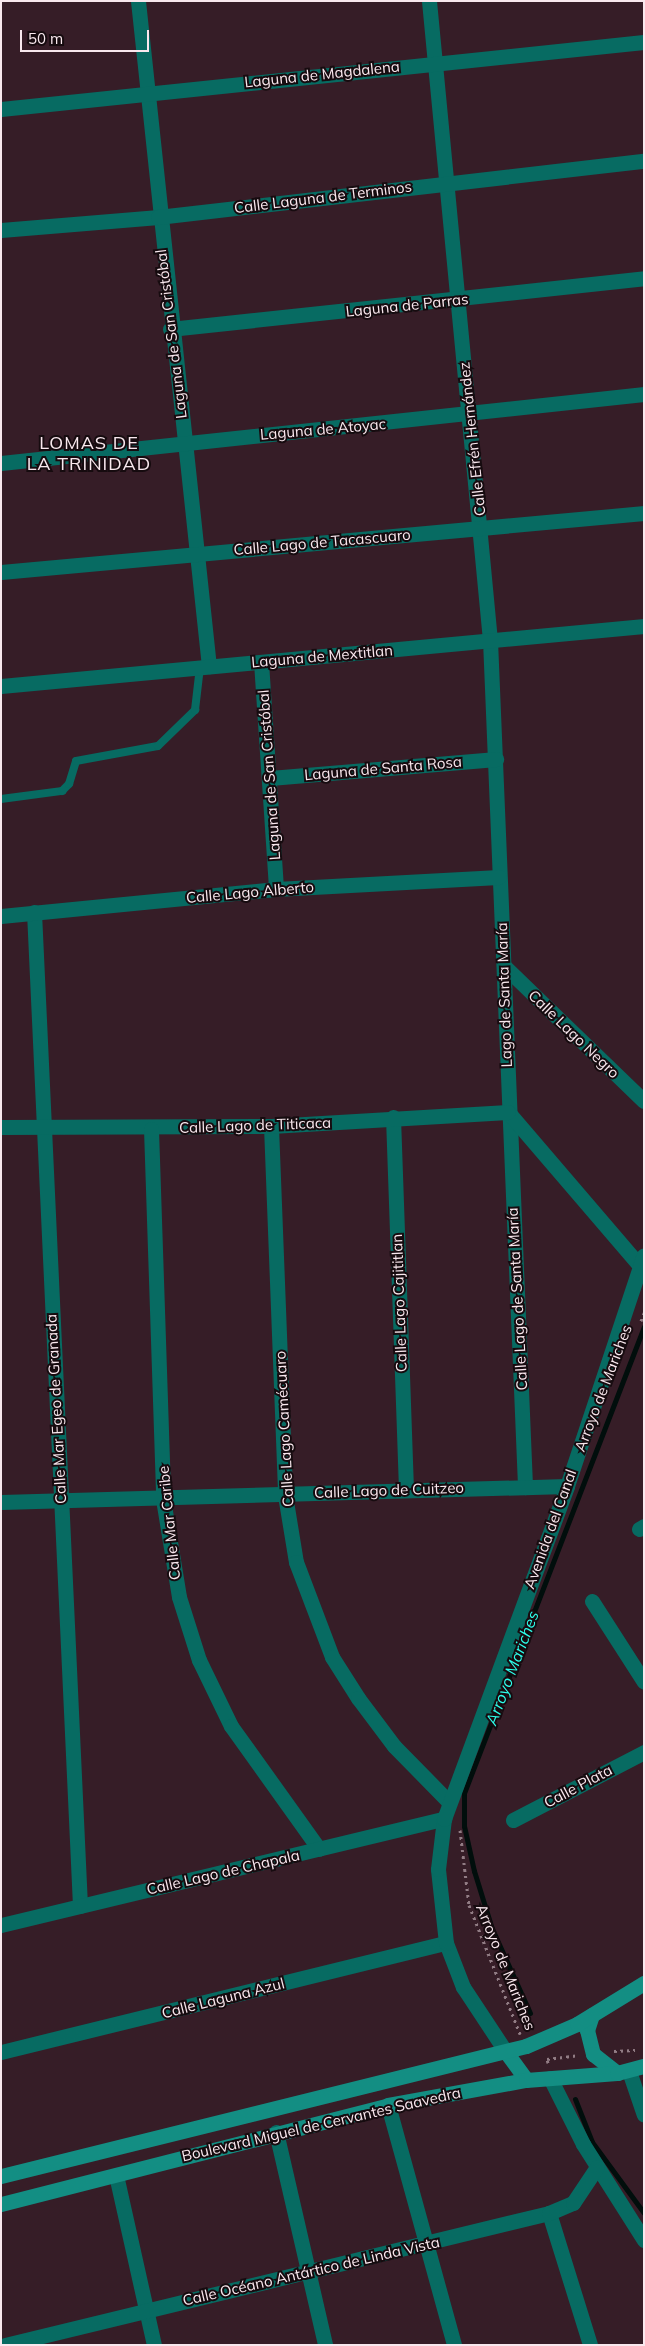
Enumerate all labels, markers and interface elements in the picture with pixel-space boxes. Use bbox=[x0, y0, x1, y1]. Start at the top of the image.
scale bar bbox=[22, 20, 151, 52]
text: 50 m bbox=[28, 29, 63, 48]
street label: Laguna de Magdalena bbox=[243, 57, 401, 91]
street label: Calle Laguna de Terminos bbox=[233, 177, 413, 217]
street label: Laguna de San Cristóbal bbox=[152, 248, 190, 420]
street label: Laguna de Parras bbox=[345, 290, 469, 320]
street label: Calle Efrén Hernández bbox=[455, 361, 489, 517]
street label: Laguna de Atoyac bbox=[259, 415, 387, 443]
district label: LOMAS DE LA TRINIDAD bbox=[25, 433, 153, 476]
street label: Calle Lago de Tacascuaro bbox=[233, 525, 411, 559]
street label: Laguna de Mextitlan bbox=[250, 641, 394, 671]
street label: Laguna de San Cristóbal bbox=[254, 689, 284, 861]
street label: Laguna de Santa Rosa bbox=[303, 752, 463, 784]
street label: Calle Lago Alberto bbox=[185, 877, 315, 907]
street label: Lago de Santa María bbox=[492, 922, 516, 1068]
street label: Calle Lago Negro bbox=[525, 986, 623, 1082]
street label: Calle Lago de Titicaca bbox=[179, 1113, 331, 1137]
street label: Calle Lago de Santa María bbox=[503, 1207, 531, 1391]
street label: Calle Lago Cajititlan bbox=[388, 1233, 410, 1373]
street label: Calle Mar Egeo de Granada bbox=[42, 1314, 70, 1504]
street label: Arroyo de Mariches bbox=[571, 1322, 635, 1454]
street label: Calle Lago Camécuaro bbox=[271, 1351, 297, 1507]
street label: Calle Mar Caribe bbox=[154, 1465, 184, 1581]
street label: Avenida del Canal bbox=[520, 1467, 580, 1591]
street label: Calle Lago de Cuitzeo bbox=[314, 1478, 464, 1502]
water label: Arroyo Mariches bbox=[481, 1608, 543, 1728]
street label: Calle Plata bbox=[541, 1760, 615, 1812]
street label: Calle Lago de Chapala bbox=[145, 1846, 301, 1898]
street label: Arroyo de Mariches bbox=[472, 1901, 540, 2033]
street label: Calle Laguna Azul bbox=[160, 1974, 286, 2022]
street label: Boulevard Miguel de Cervantes Saavedra bbox=[180, 2083, 462, 2165]
street label: Calle Océano Antártico de Linda Vista bbox=[181, 2233, 441, 2309]

